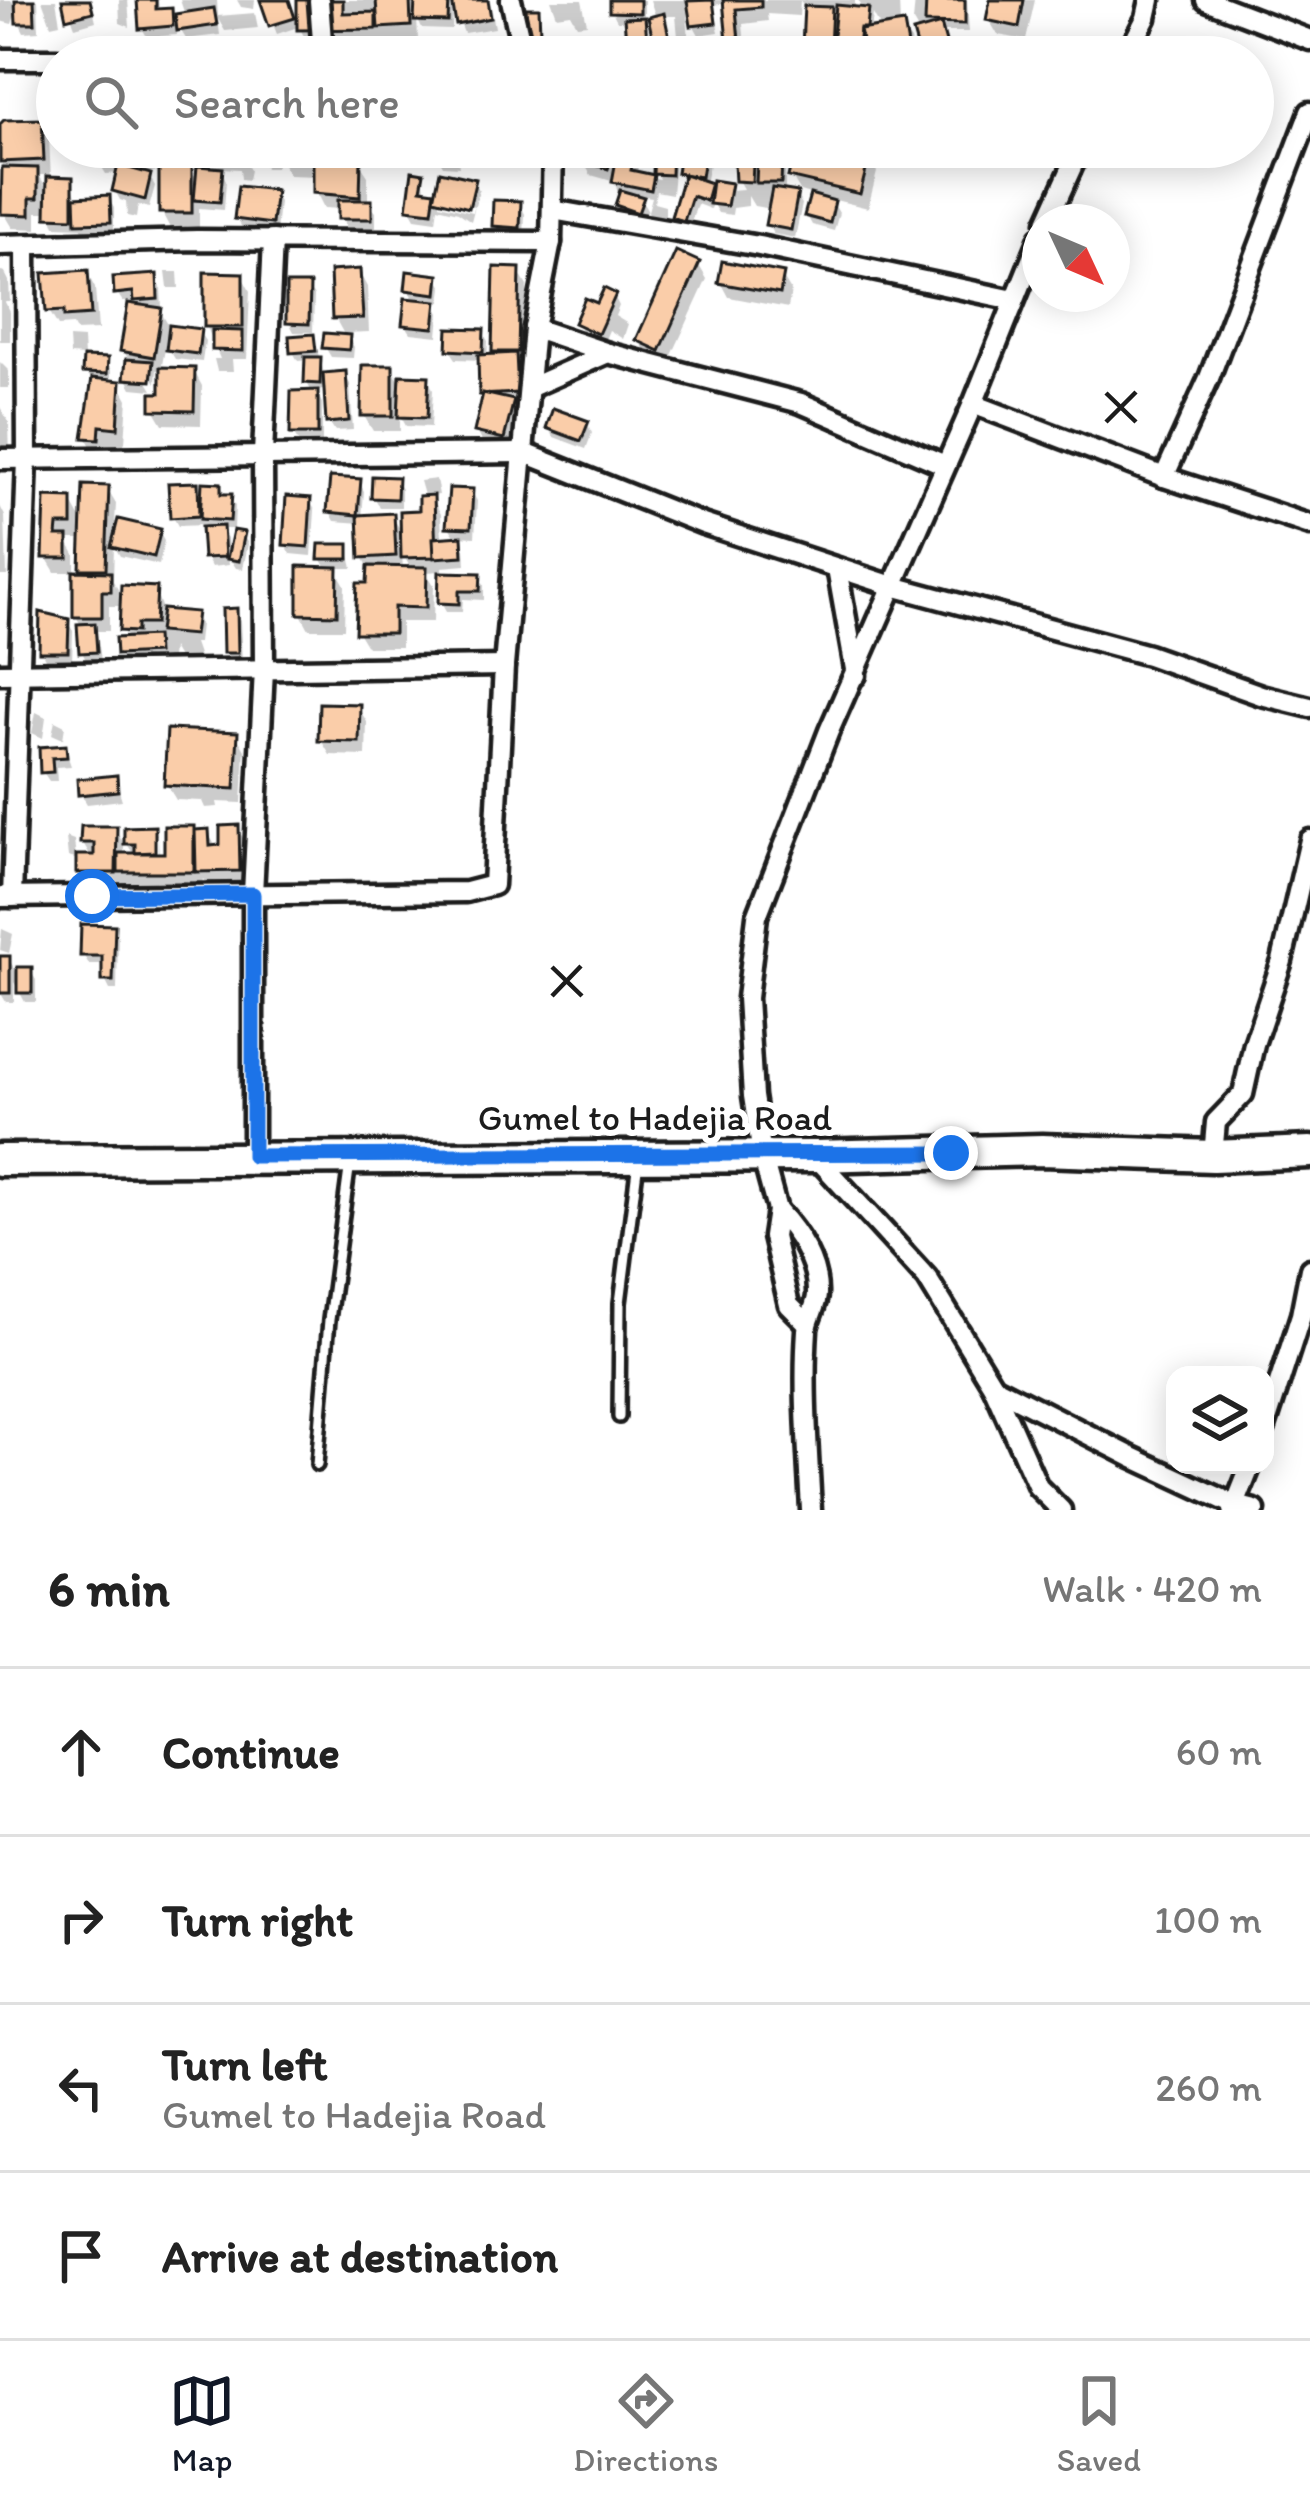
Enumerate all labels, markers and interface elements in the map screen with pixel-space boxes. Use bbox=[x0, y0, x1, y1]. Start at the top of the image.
search box bbox=[36, 36, 1274, 168]
icon: search bbox=[78, 69, 144, 135]
text: Search here bbox=[174, 75, 400, 129]
north arrow bbox=[1022, 204, 1130, 312]
route start bbox=[65, 869, 119, 923]
street label: Gumel to Hadejia Road bbox=[478, 1096, 832, 1139]
route end bbox=[924, 1126, 978, 1180]
map controls bbox=[1166, 1366, 1274, 1474]
button: layers bbox=[1166, 1366, 1274, 1474]
text: 6 min bbox=[48, 1558, 170, 1619]
text: Walk · 420 m bbox=[1042, 1565, 1262, 1612]
icon: ahead bbox=[48, 1719, 114, 1785]
text: Continue bbox=[162, 1725, 340, 1779]
text: 60 m bbox=[1176, 1728, 1262, 1775]
icon: right bbox=[48, 1887, 114, 1953]
text: Turn right bbox=[162, 1893, 353, 1947]
text: 100 m bbox=[1154, 1896, 1262, 1943]
text: Turn left bbox=[162, 2037, 328, 2091]
icon: left bbox=[48, 2055, 114, 2121]
text: 260 m bbox=[1155, 2064, 1262, 2111]
text: Gumel to Hadejia Road bbox=[162, 2091, 546, 2138]
icon: arrive bbox=[48, 2223, 114, 2289]
text: Arrive at destination bbox=[162, 2229, 558, 2283]
tab: Map bbox=[169, 2368, 235, 2479]
tab: Directions bbox=[573, 2368, 718, 2479]
tab: Saved bbox=[1057, 2368, 1141, 2479]

